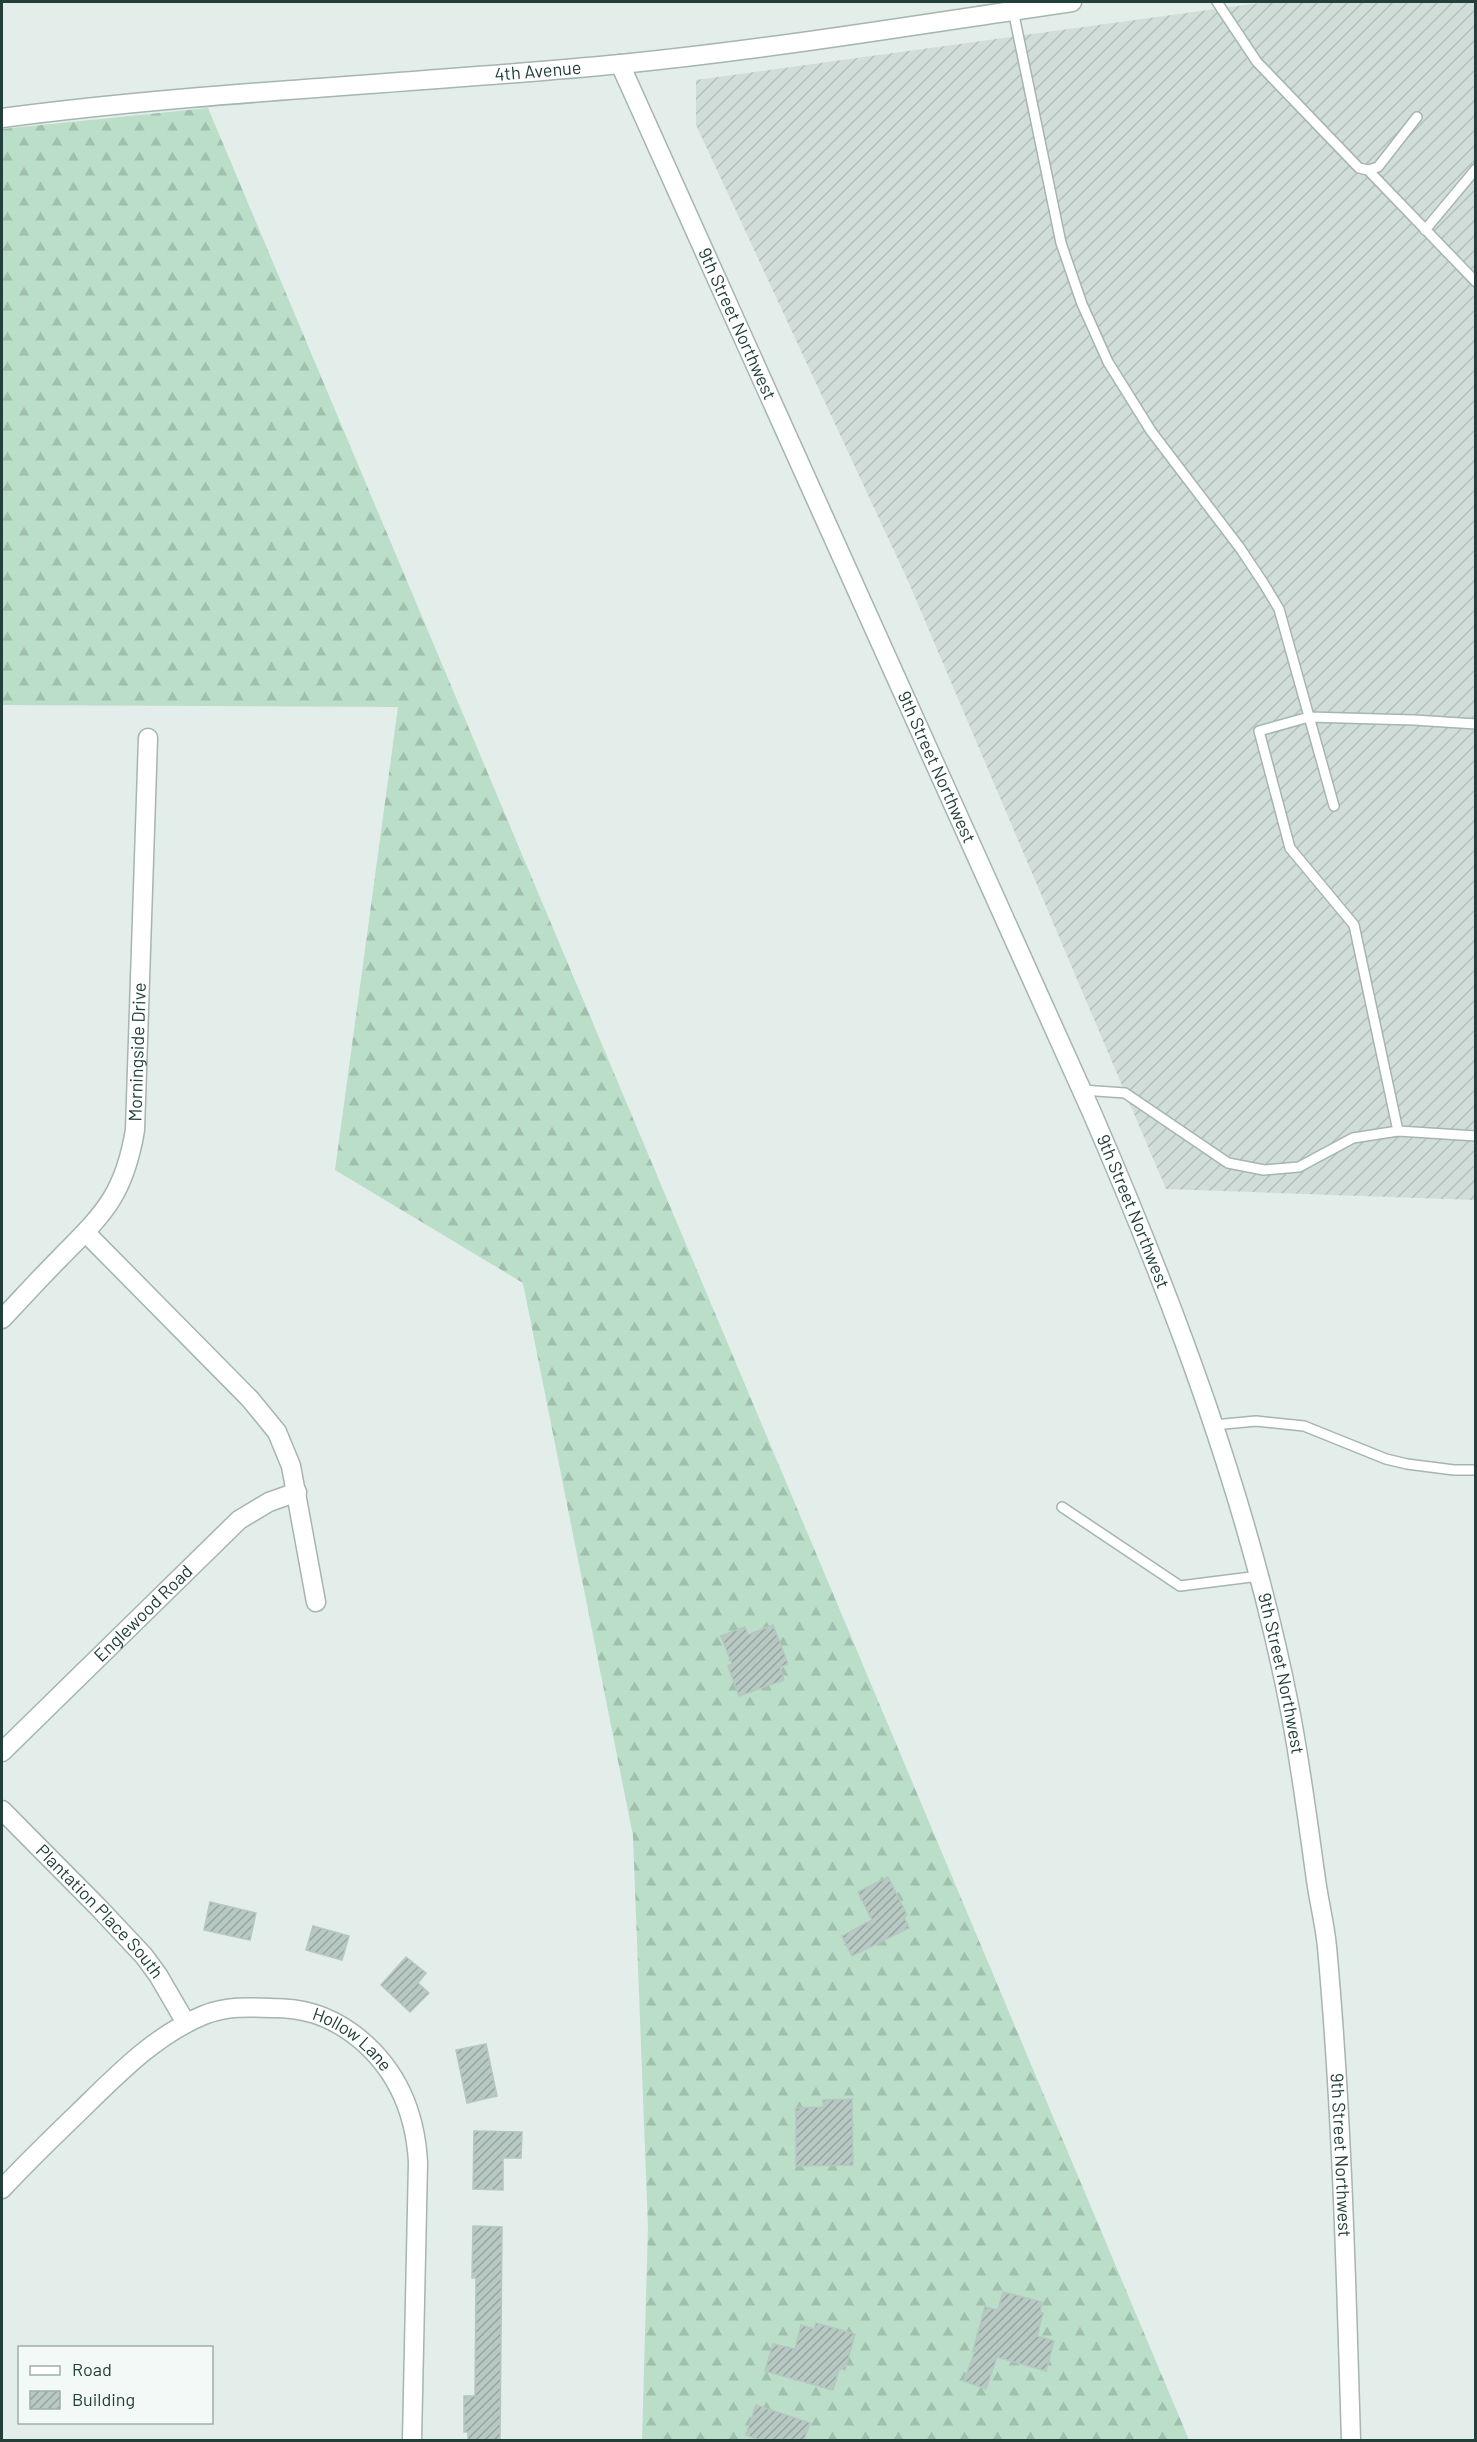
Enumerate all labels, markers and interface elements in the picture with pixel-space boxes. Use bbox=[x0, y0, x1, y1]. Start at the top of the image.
street label: 4th Avenue bbox=[494, 56, 582, 85]
street label: 9th Street Northwest bbox=[694, 244, 782, 403]
street label: 9th Street Northwest bbox=[894, 687, 981, 846]
street label: Morningside Drive bbox=[123, 982, 150, 1122]
street label: 9th Street Northwest bbox=[1092, 1131, 1175, 1291]
street label: Englewood Road bbox=[89, 1560, 197, 1666]
street label: 9th Street Northwest bbox=[1254, 1590, 1310, 1756]
street label: Plantation Place South bbox=[32, 1839, 169, 1983]
street label: Hollow Lane bbox=[310, 2002, 397, 2075]
street label: 9th Street Northwest bbox=[1327, 2072, 1356, 2238]
legend bbox=[18, 2346, 213, 2424]
text: Road bbox=[72, 2358, 112, 2380]
text: Building bbox=[72, 2388, 135, 2410]

